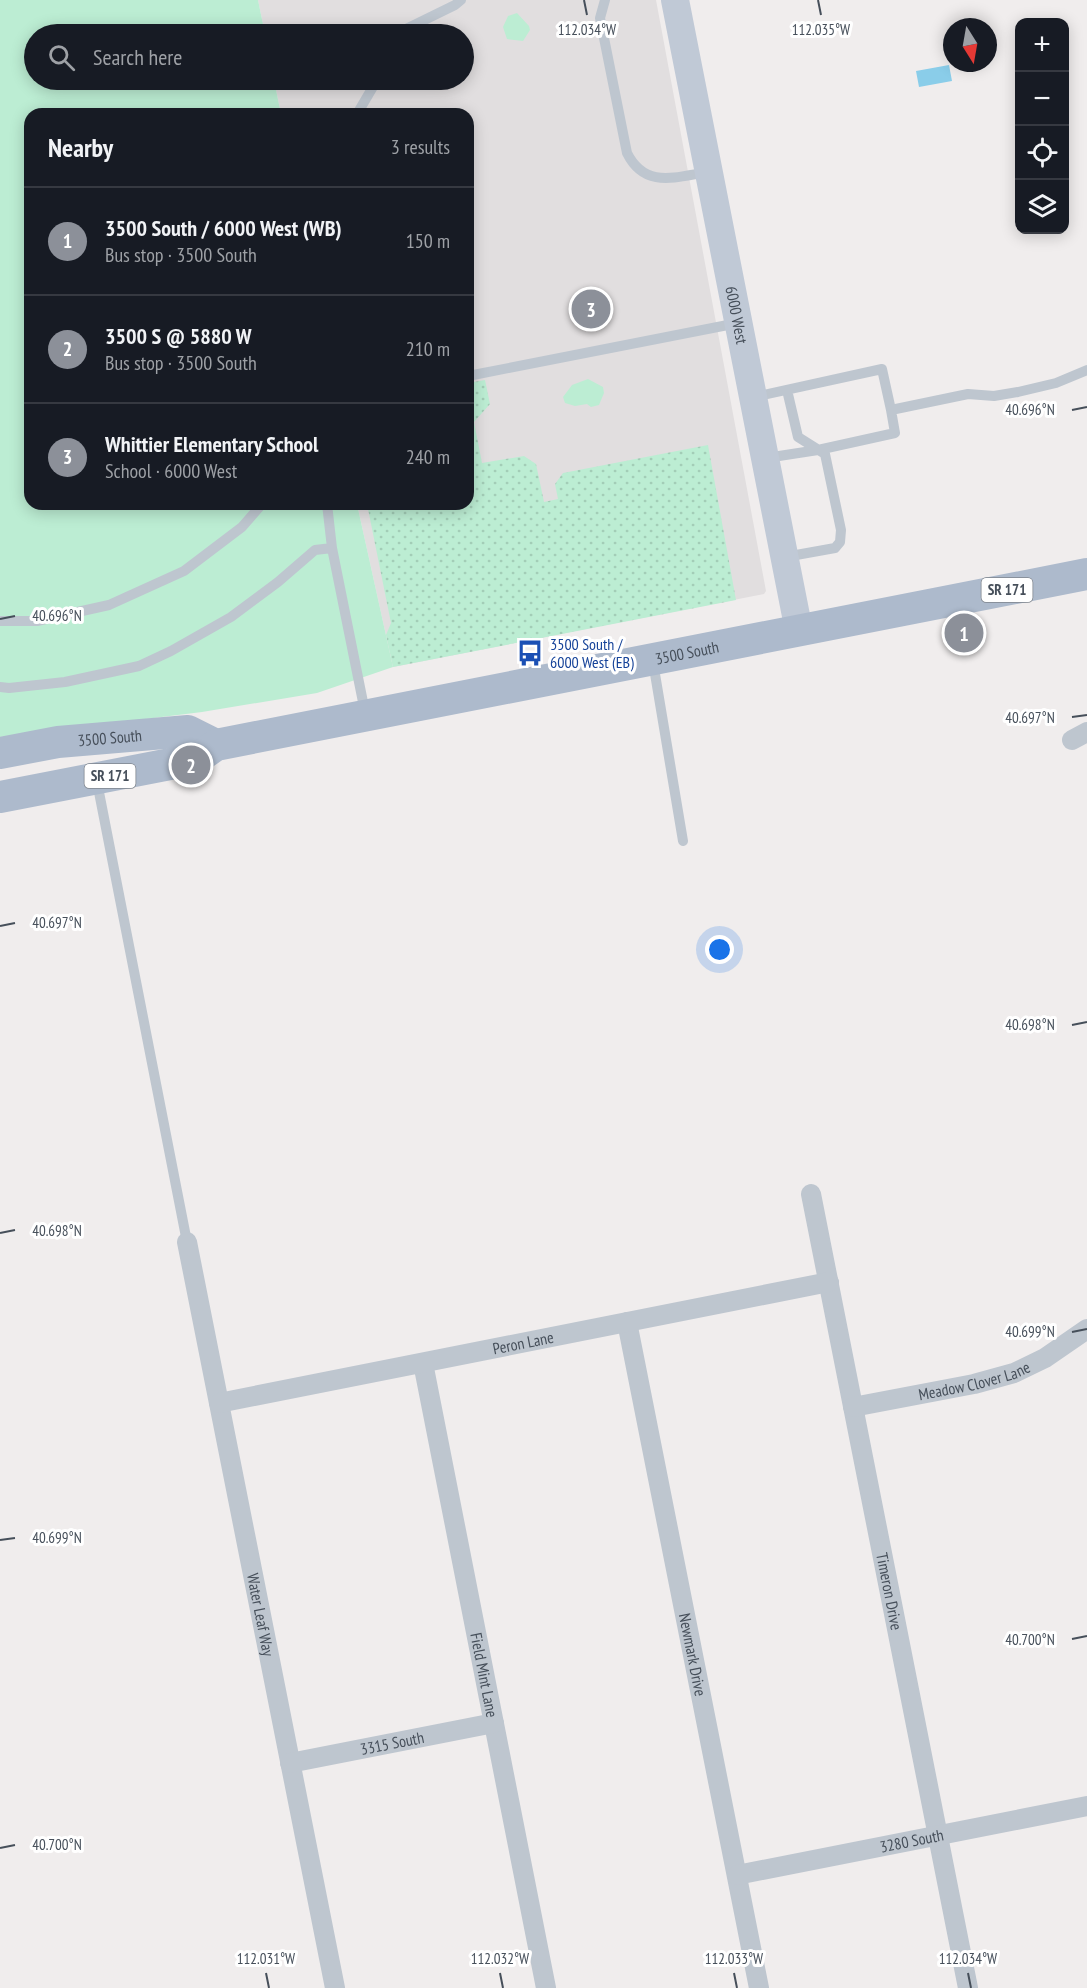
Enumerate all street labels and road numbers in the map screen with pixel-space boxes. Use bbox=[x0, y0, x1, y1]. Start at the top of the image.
street label: 6000 West bbox=[721, 284, 752, 346]
road number: SR 171 bbox=[982, 578, 1032, 602]
street label: 3500 South bbox=[653, 637, 720, 669]
street label: 3500 South bbox=[77, 725, 143, 750]
road number: SR 171 bbox=[84, 764, 136, 788]
street label: Peron Lane bbox=[491, 1327, 555, 1358]
street label: Meadow Clover Lane bbox=[917, 1357, 1033, 1404]
street label: Timeron Drive bbox=[872, 1551, 907, 1632]
street label: Water Leaf Way bbox=[243, 1572, 279, 1658]
street label: Newmark Drive bbox=[675, 1611, 711, 1698]
street label: Field Mint Lane bbox=[466, 1631, 502, 1719]
street label: 3315 South bbox=[359, 1727, 426, 1759]
street label: 3280 South bbox=[878, 1825, 945, 1857]

